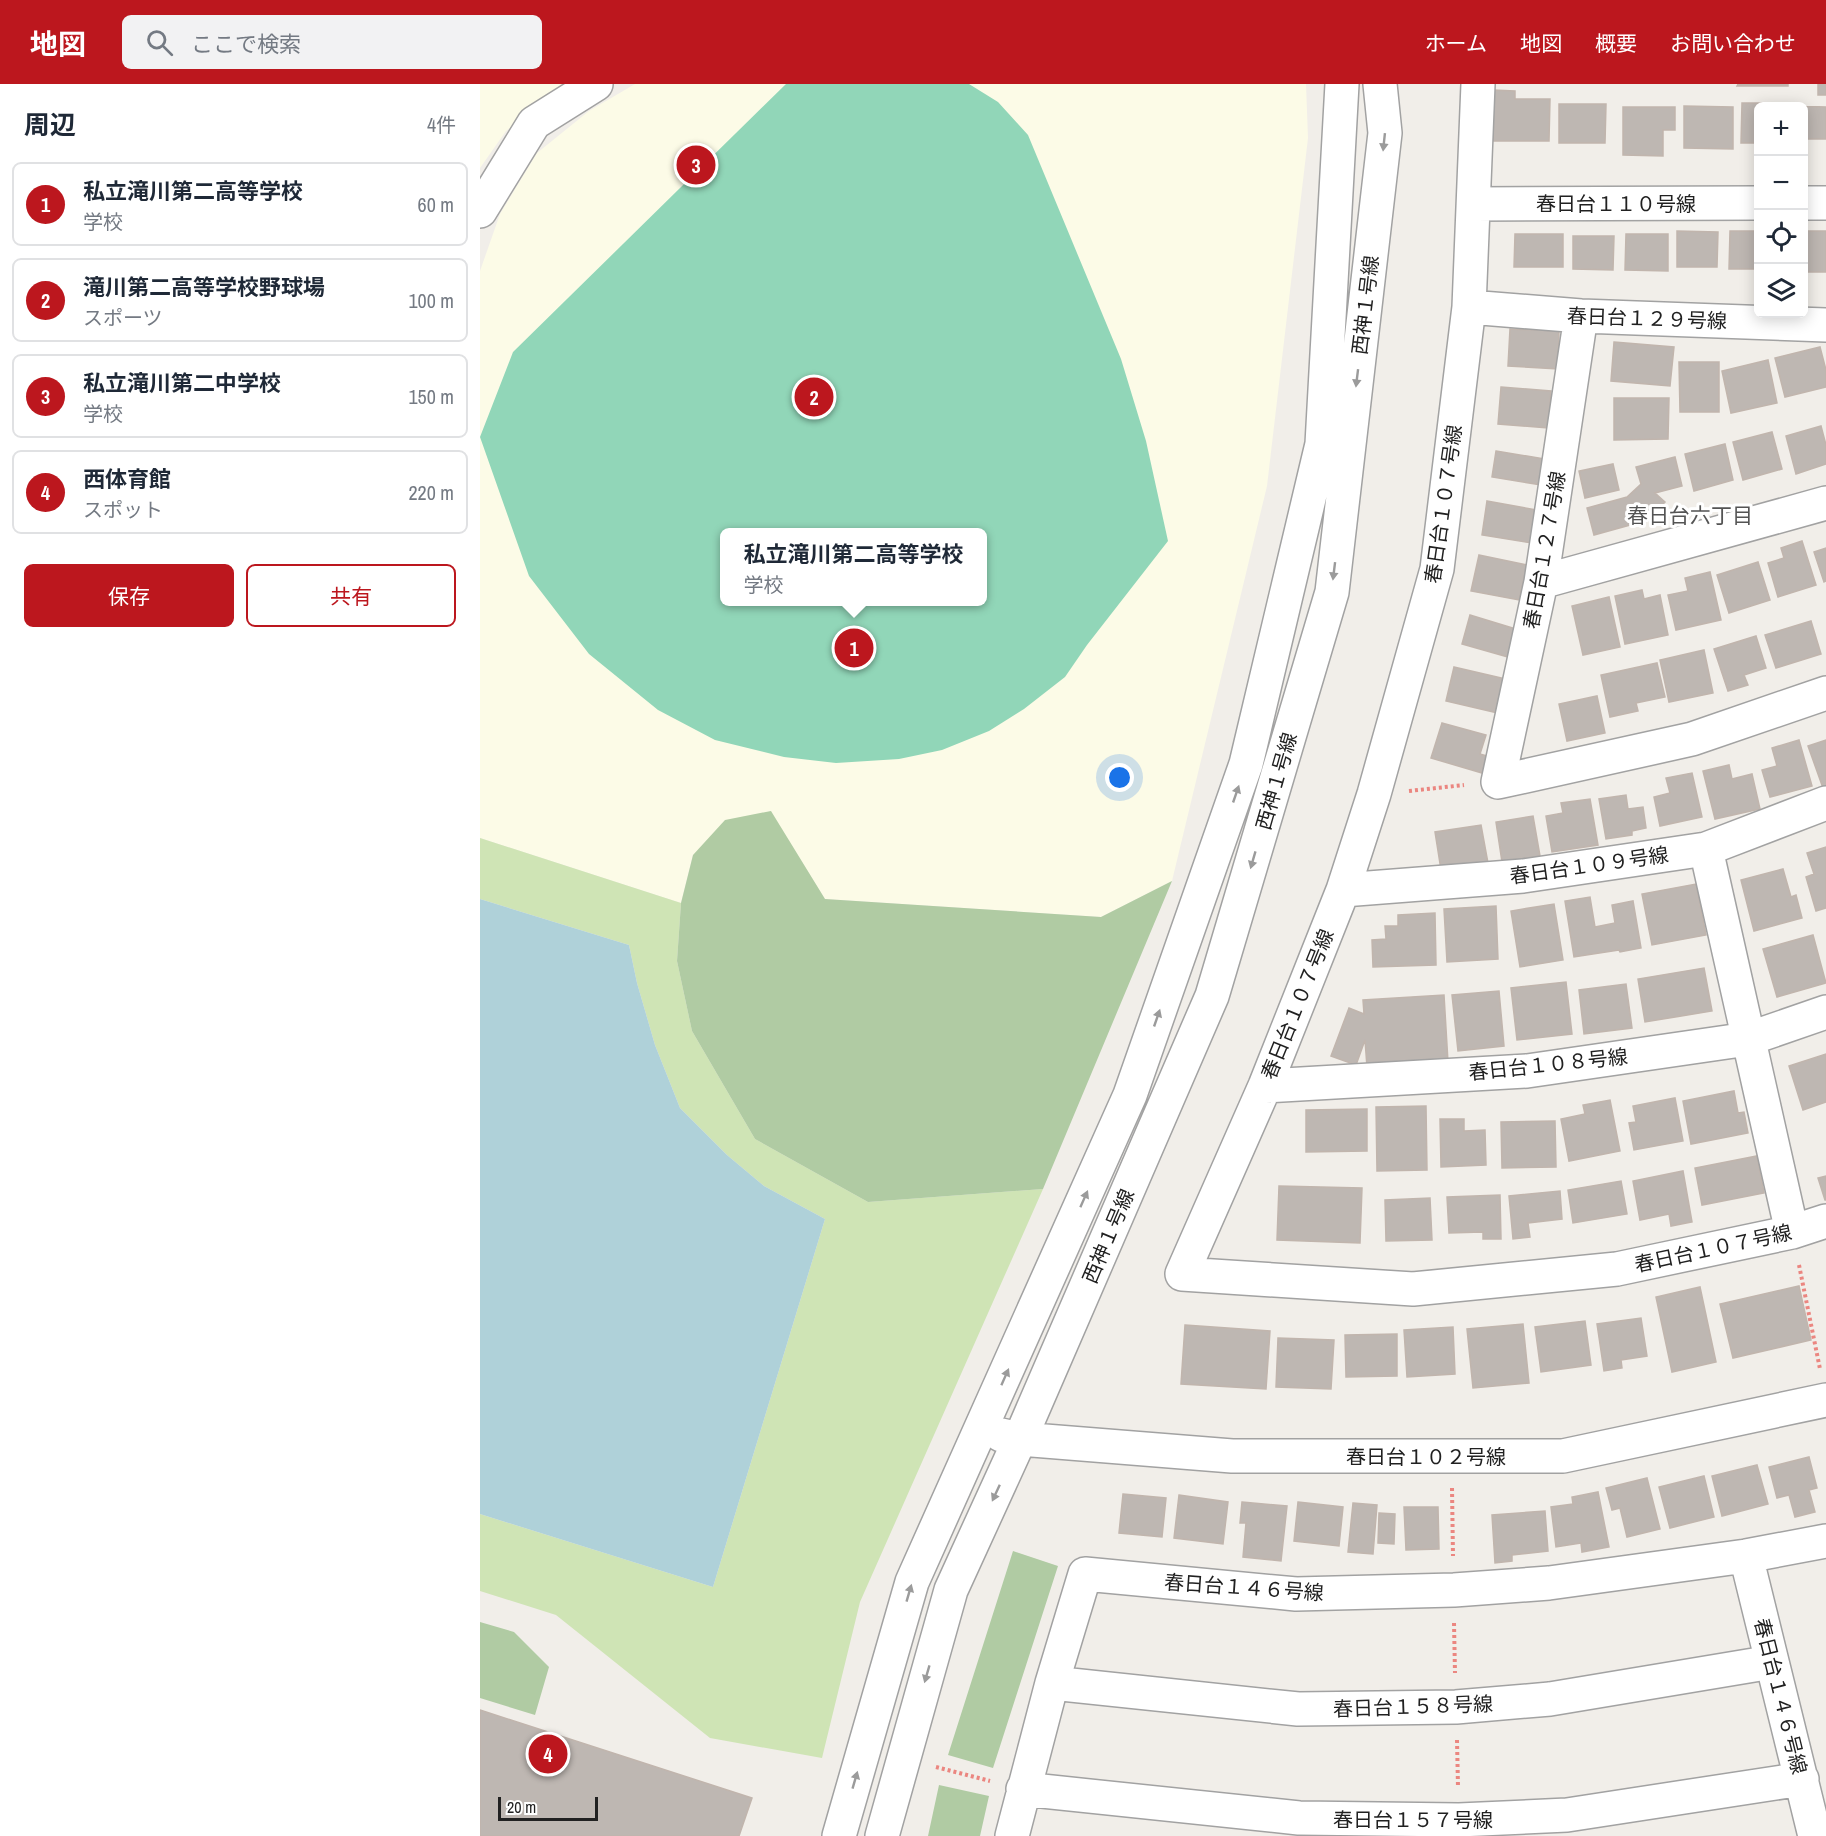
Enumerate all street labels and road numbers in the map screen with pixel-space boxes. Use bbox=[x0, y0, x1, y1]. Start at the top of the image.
street label: 春日台１１０号線 bbox=[1536, 190, 1696, 217]
street label: 西神１号線 bbox=[1346, 254, 1384, 356]
street label: 春日台１２９号線 bbox=[1567, 302, 1727, 334]
street label: 春日台１０７号線 bbox=[1418, 423, 1468, 585]
street label: 春日台１２７号線 bbox=[1517, 469, 1571, 631]
street label: 西神１号線 bbox=[1249, 729, 1303, 833]
street label: 春日台１０９号線 bbox=[1508, 840, 1670, 890]
street label: 春日台１０７号線 bbox=[1255, 925, 1339, 1083]
street label: 春日台１０８号線 bbox=[1467, 1042, 1629, 1086]
street label: 西神１号線 bbox=[1076, 1185, 1140, 1287]
street label: 春日台１０７号線 bbox=[1632, 1218, 1794, 1278]
street label: 春日台１０２号線 bbox=[1346, 1443, 1506, 1470]
street label: 春日台１４６号線 bbox=[1163, 1568, 1325, 1606]
street label: 春日台１４６号線 bbox=[1749, 1615, 1813, 1777]
street label: 春日台１５８号線 bbox=[1333, 1690, 1493, 1722]
street label: 春日台１５７号線 bbox=[1333, 1806, 1493, 1833]

